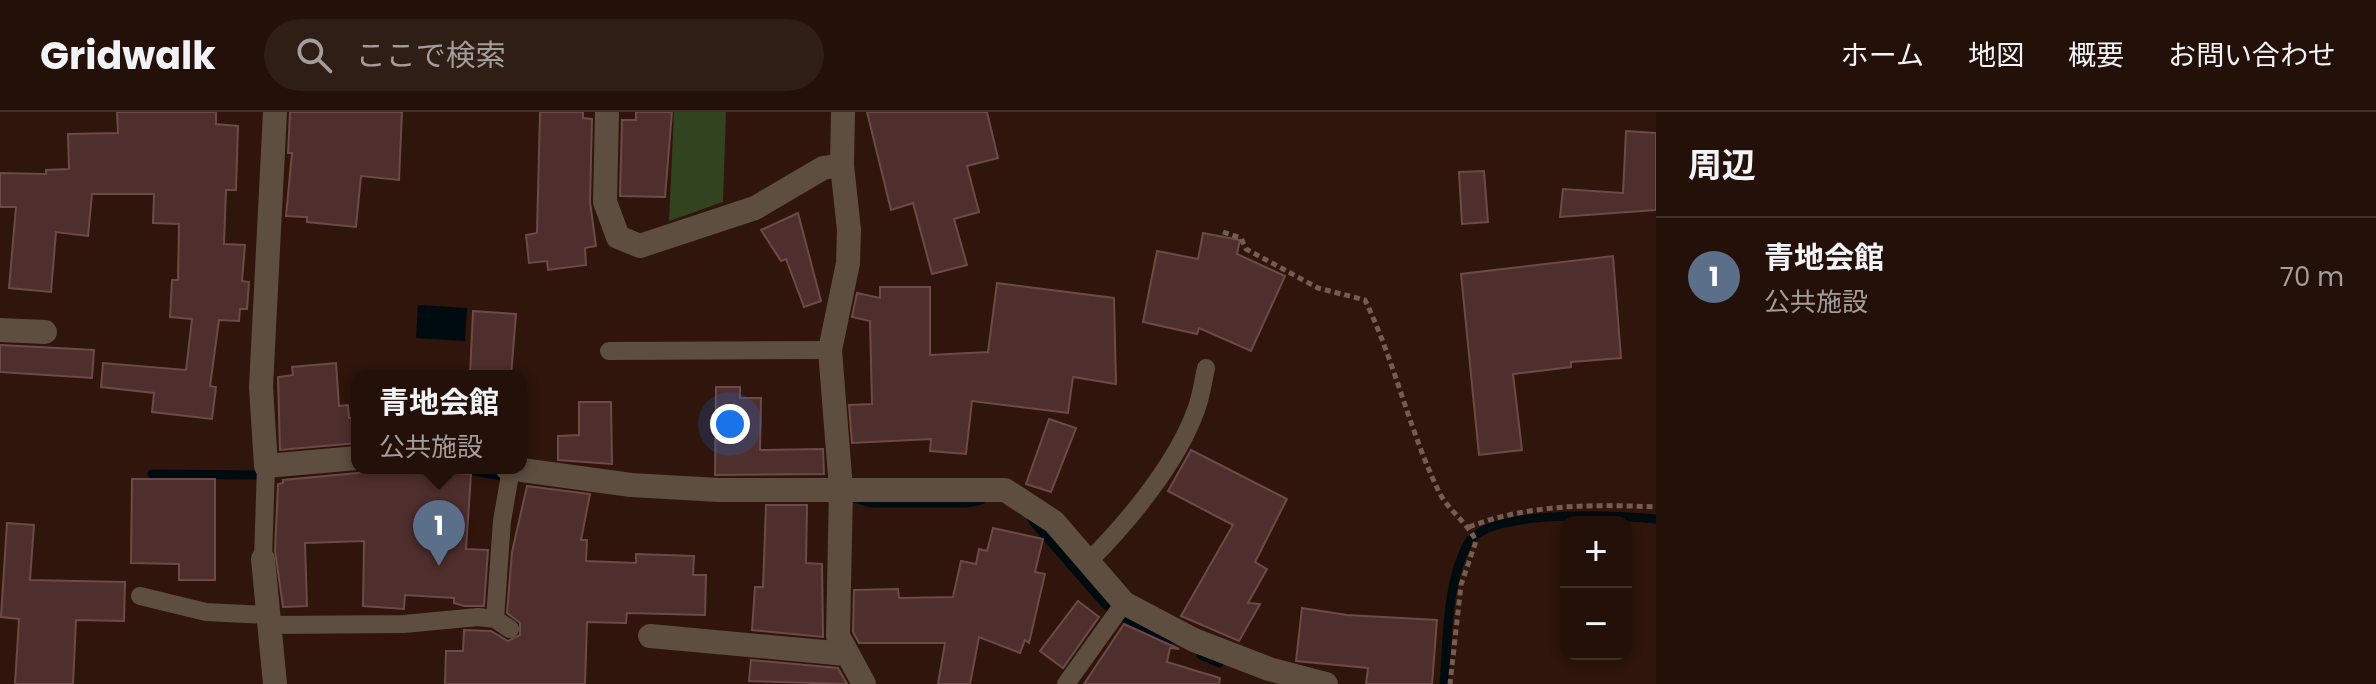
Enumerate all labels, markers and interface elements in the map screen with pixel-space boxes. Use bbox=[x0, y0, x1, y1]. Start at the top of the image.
search box bbox=[264, 19, 824, 91]
text: Gridwalk bbox=[40, 29, 216, 82]
icon: search bbox=[292, 33, 336, 77]
text: ここで検索 bbox=[356, 34, 506, 77]
text: ホーム bbox=[1841, 36, 1924, 75]
text: 地図 bbox=[1968, 36, 2024, 75]
text: 概要 bbox=[2068, 36, 2124, 75]
text: お問い合わせ bbox=[2168, 36, 2336, 75]
text: 周辺 bbox=[1688, 141, 1756, 189]
text: 青地会館 bbox=[1764, 236, 1884, 279]
text: 1 bbox=[1709, 259, 1719, 295]
text: 70 m bbox=[2280, 259, 2344, 295]
text: 公共施設 bbox=[1764, 284, 1868, 320]
popup bbox=[351, 370, 527, 474]
text: 青地会館 bbox=[379, 381, 499, 424]
your location bbox=[710, 404, 750, 444]
text: 公共施設 bbox=[379, 429, 483, 465]
pin: 1 bbox=[413, 500, 465, 566]
map controls bbox=[1560, 516, 1632, 660]
button: + bbox=[1560, 516, 1632, 588]
button: − bbox=[1560, 588, 1632, 660]

